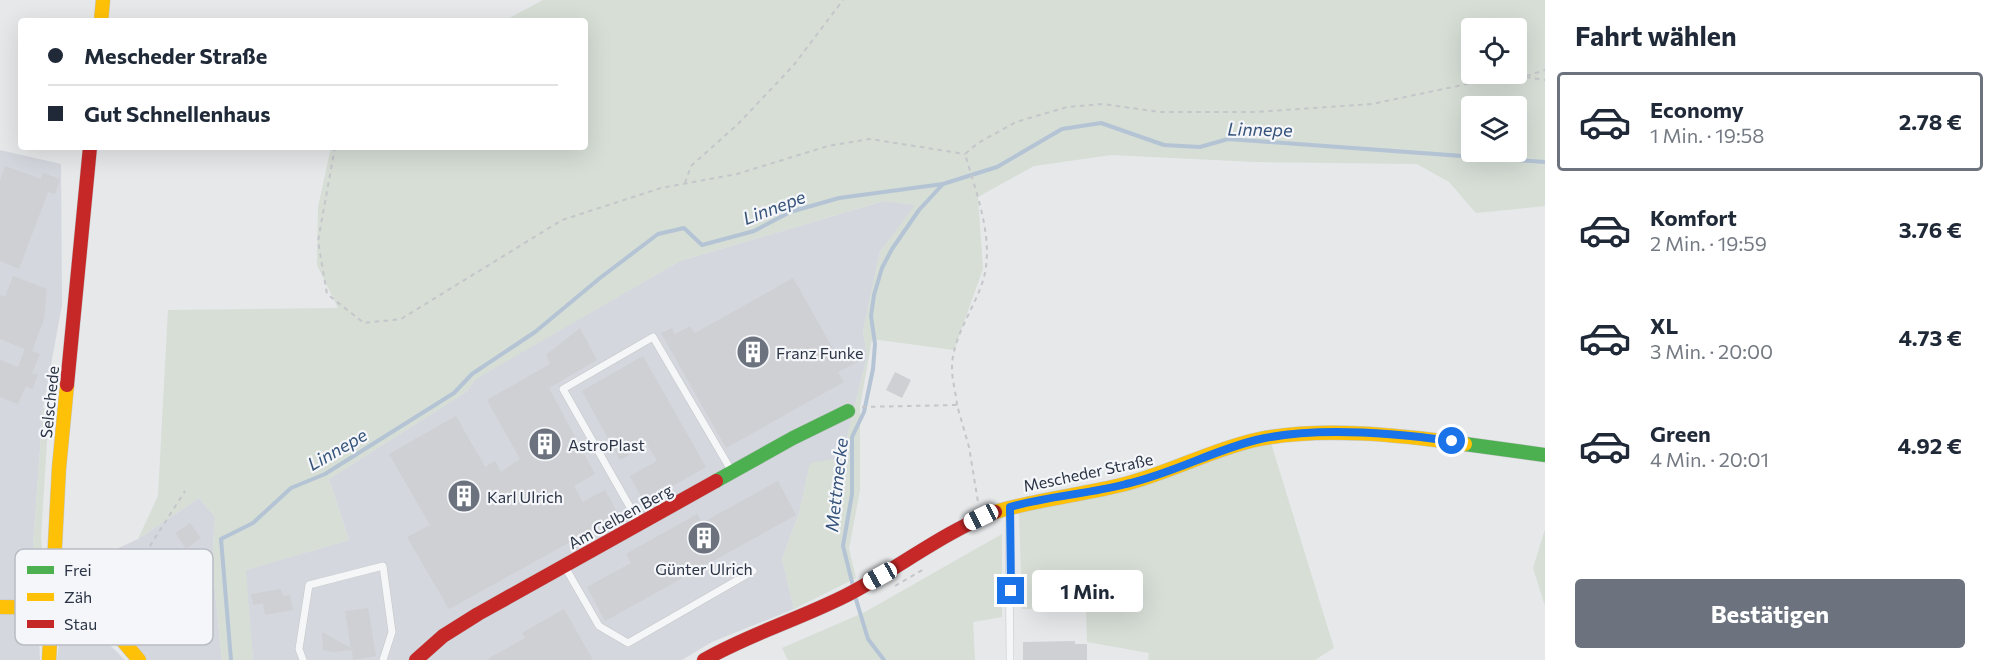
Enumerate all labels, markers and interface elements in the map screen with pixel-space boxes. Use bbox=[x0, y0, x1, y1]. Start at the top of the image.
map controls bbox=[1461, 18, 1527, 162]
button: locate bbox=[1461, 18, 1527, 84]
text: Fahrt wählen bbox=[1575, 19, 1737, 52]
text: Mescheder Straße bbox=[84, 42, 267, 69]
icon: car bbox=[1578, 95, 1632, 149]
button: layers bbox=[1461, 96, 1527, 162]
text: Economy bbox=[1650, 96, 1744, 123]
text: Gut Schnellenhaus bbox=[84, 100, 270, 127]
text: 2.78 € bbox=[1899, 108, 1962, 135]
water label: Linnepe bbox=[1227, 117, 1293, 141]
text: 1 Min. · 19:58 bbox=[1650, 123, 1764, 147]
water label: Linnepe bbox=[740, 185, 809, 229]
icon: car bbox=[1578, 203, 1632, 257]
text: Komfort bbox=[1650, 204, 1737, 231]
text: 3.76 € bbox=[1899, 216, 1962, 243]
text: 2 Min. · 19:59 bbox=[1650, 231, 1767, 255]
icon: car bbox=[1578, 311, 1632, 365]
text: XL bbox=[1650, 312, 1678, 339]
text: 4.73 € bbox=[1898, 324, 1962, 351]
building icon: Franz Funke bbox=[735, 334, 771, 370]
text: 3 Min. · 20:00 bbox=[1650, 339, 1773, 363]
place label: Franz Funke bbox=[776, 343, 864, 362]
street label: Selschede bbox=[36, 365, 62, 439]
icon: car bbox=[1578, 419, 1632, 473]
text: Green bbox=[1650, 420, 1711, 447]
water label: Linnepe bbox=[303, 423, 371, 475]
building icon: AstroPlast bbox=[527, 426, 563, 462]
route start bbox=[1438, 427, 1465, 454]
text: 4.92 € bbox=[1897, 432, 1962, 459]
place label: AstroPlast bbox=[568, 435, 645, 454]
water label: Mettmecke bbox=[820, 436, 852, 533]
text: 4 Min. · 20:01 bbox=[1650, 447, 1769, 471]
street label: Mescheder Straße bbox=[1021, 449, 1155, 495]
building icon: Karl Ulrich bbox=[446, 478, 482, 514]
street label: Am Gelben Berg bbox=[565, 479, 676, 552]
place label: Karl Ulrich bbox=[487, 487, 563, 506]
car bbox=[961, 501, 1001, 533]
building icon: Günter Ulrich bbox=[686, 520, 722, 556]
legend bbox=[15, 549, 213, 645]
place label: Günter Ulrich bbox=[655, 559, 753, 578]
car bbox=[860, 559, 900, 593]
text: Frei bbox=[64, 560, 92, 579]
callout: 1 Min. bbox=[1032, 570, 1143, 612]
route end bbox=[997, 577, 1024, 604]
text: 1 Min. bbox=[1060, 579, 1115, 603]
button: Bestätigen bbox=[1575, 579, 1965, 648]
text: Zäh bbox=[64, 587, 92, 606]
text: Stau bbox=[64, 614, 97, 633]

